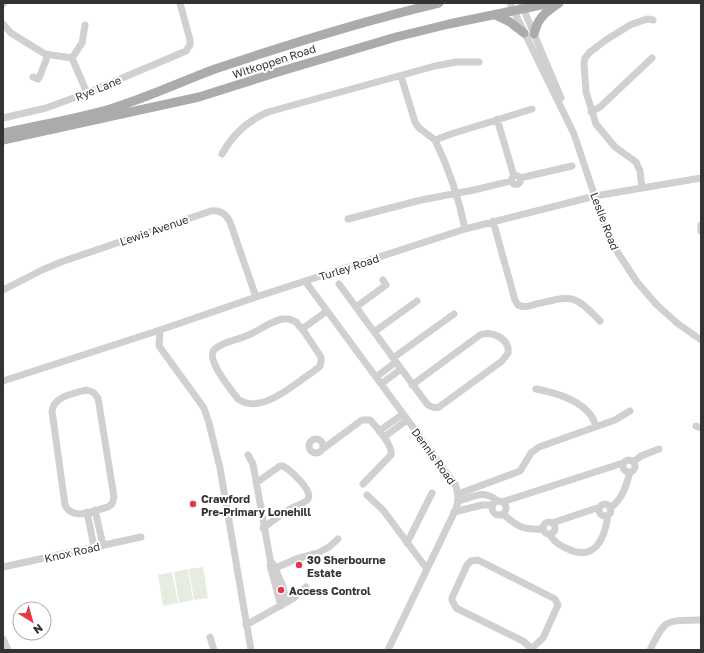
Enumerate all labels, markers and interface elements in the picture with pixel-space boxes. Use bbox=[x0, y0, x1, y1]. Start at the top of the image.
street label: Witkoppen Road bbox=[231, 41, 317, 81]
street label: Rye Lane bbox=[73, 73, 123, 103]
street label: Leslie Road bbox=[588, 190, 622, 252]
street label: Lewis Avenue bbox=[118, 212, 190, 248]
street label: Turley Road bbox=[317, 251, 381, 283]
street label: Dennis Road bbox=[409, 425, 459, 487]
place label: Crawford Pre-Primary Lonehill bbox=[201, 492, 311, 518]
marker: Crawford Pre-Primary Lonehill bbox=[188, 499, 198, 509]
street label: Knox Road bbox=[43, 539, 101, 565]
place label: 30 Sherbourne Estate bbox=[307, 553, 386, 579]
marker: 30 Sherbourne Estate bbox=[294, 560, 304, 570]
place label: Access Control bbox=[289, 584, 371, 597]
marker: Access Control bbox=[276, 585, 286, 595]
north arrow bbox=[12, 601, 52, 641]
text: N bbox=[31, 622, 46, 637]

